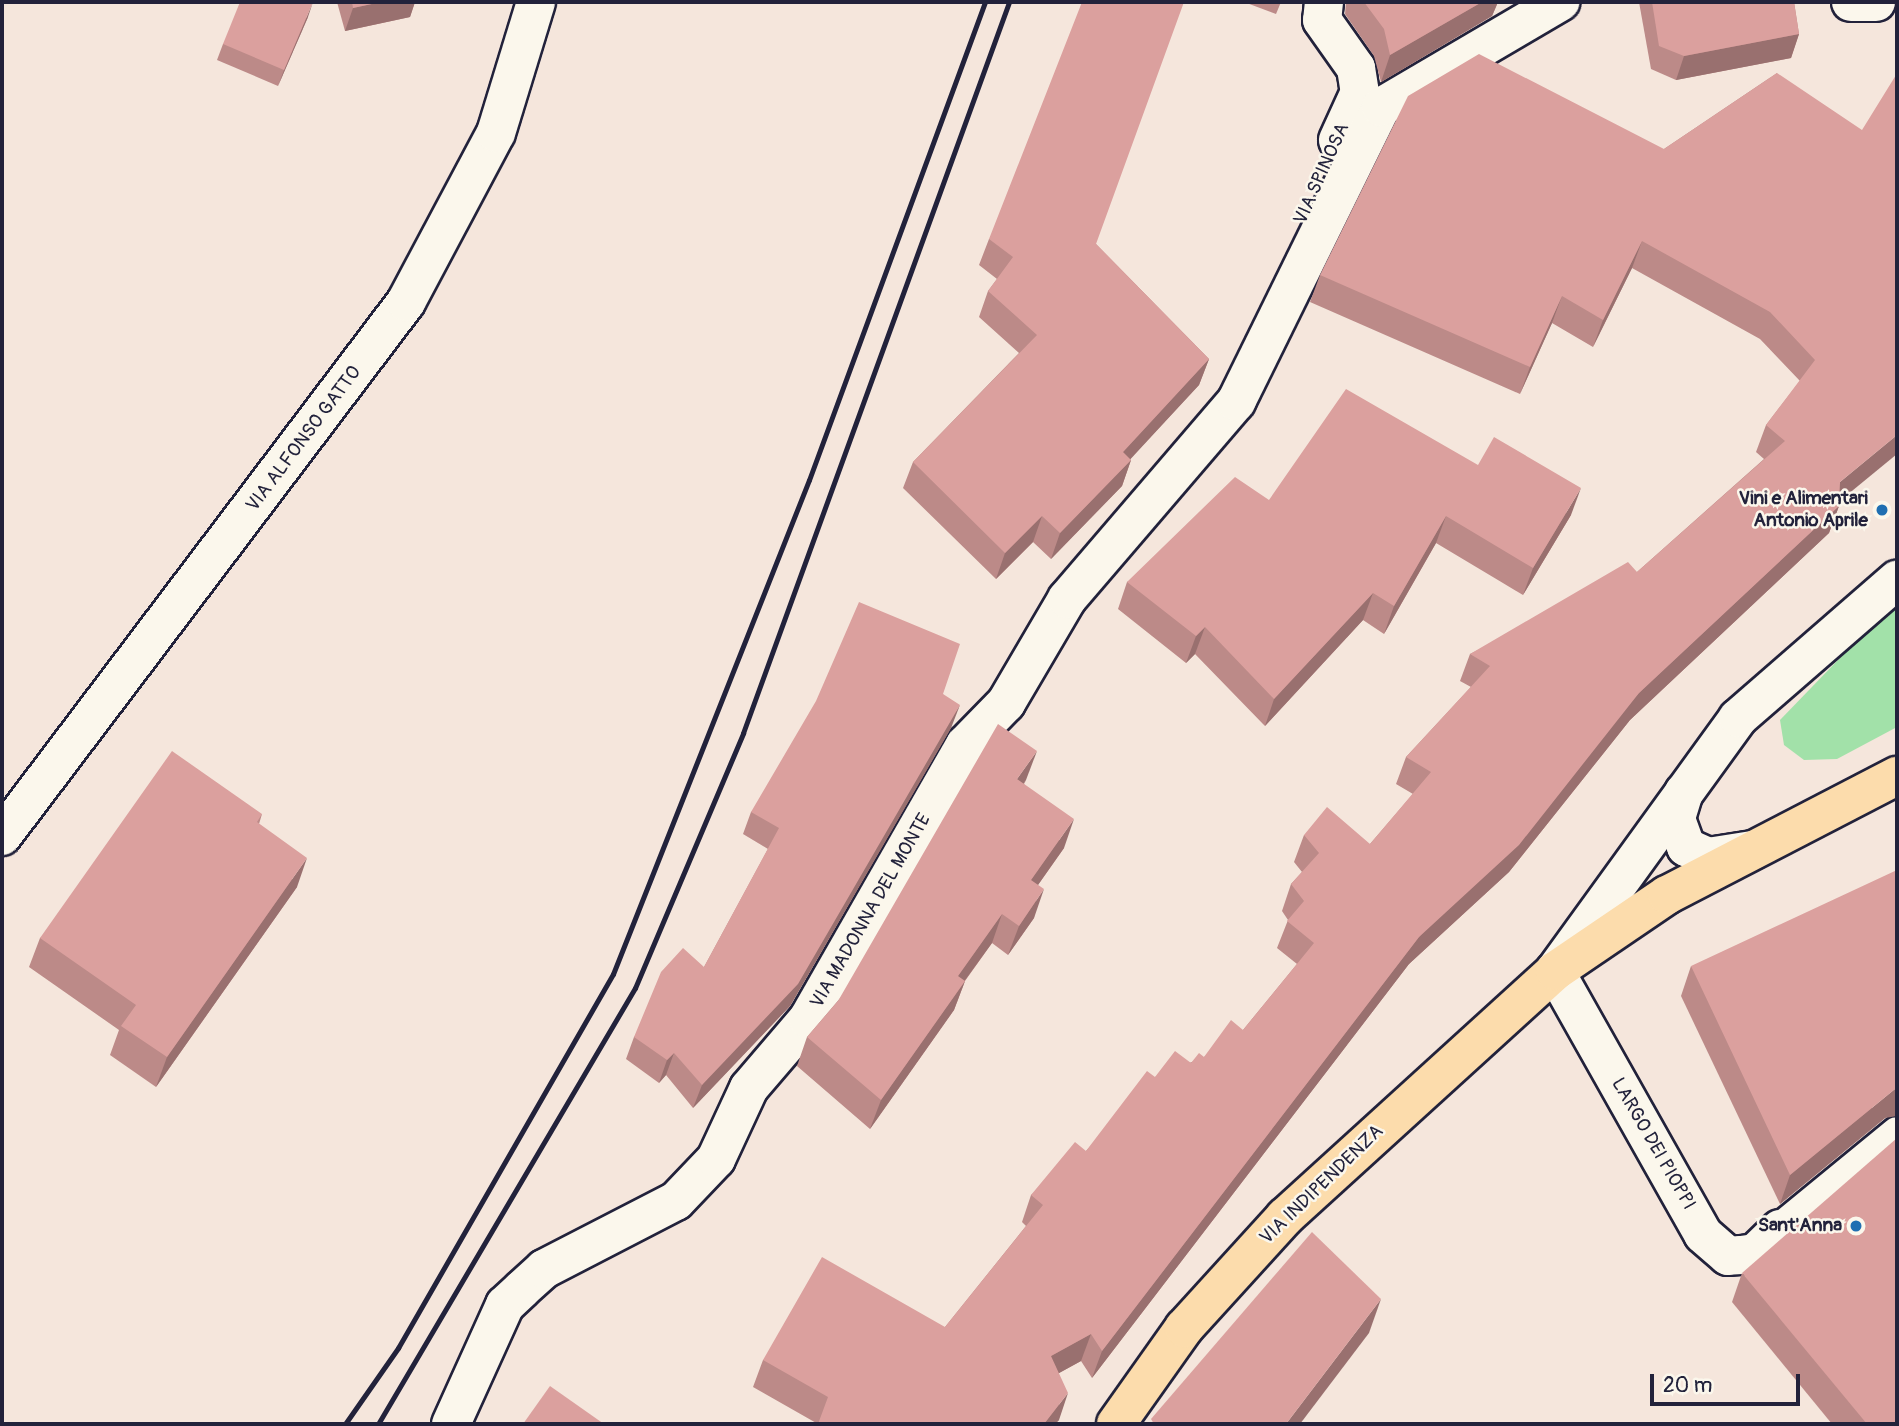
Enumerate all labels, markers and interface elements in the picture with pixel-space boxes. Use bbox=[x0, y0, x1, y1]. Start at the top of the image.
street label: VIA SPINOSA bbox=[1290, 120, 1354, 228]
street label: VIA ALFONSO GATTO bbox=[242, 362, 366, 516]
place label: Vini e Alimentari Antonio Aprile bbox=[1739, 488, 1868, 532]
marker: Vini e Alimentari Antonio Aprile bbox=[1874, 502, 1890, 518]
street label: VIA MADONNA DEL MONTE bbox=[806, 810, 936, 1012]
street label: LARGO DEI PIOPPI bbox=[1606, 1074, 1700, 1214]
street label: VIA INDIPENDENZA bbox=[1256, 1120, 1388, 1250]
place label: Sant'Anna bbox=[1758, 1215, 1842, 1237]
marker: Sant'Anna bbox=[1848, 1218, 1864, 1234]
scale bar bbox=[1654, 1360, 1804, 1404]
text: 20 m bbox=[1663, 1372, 1712, 1399]

